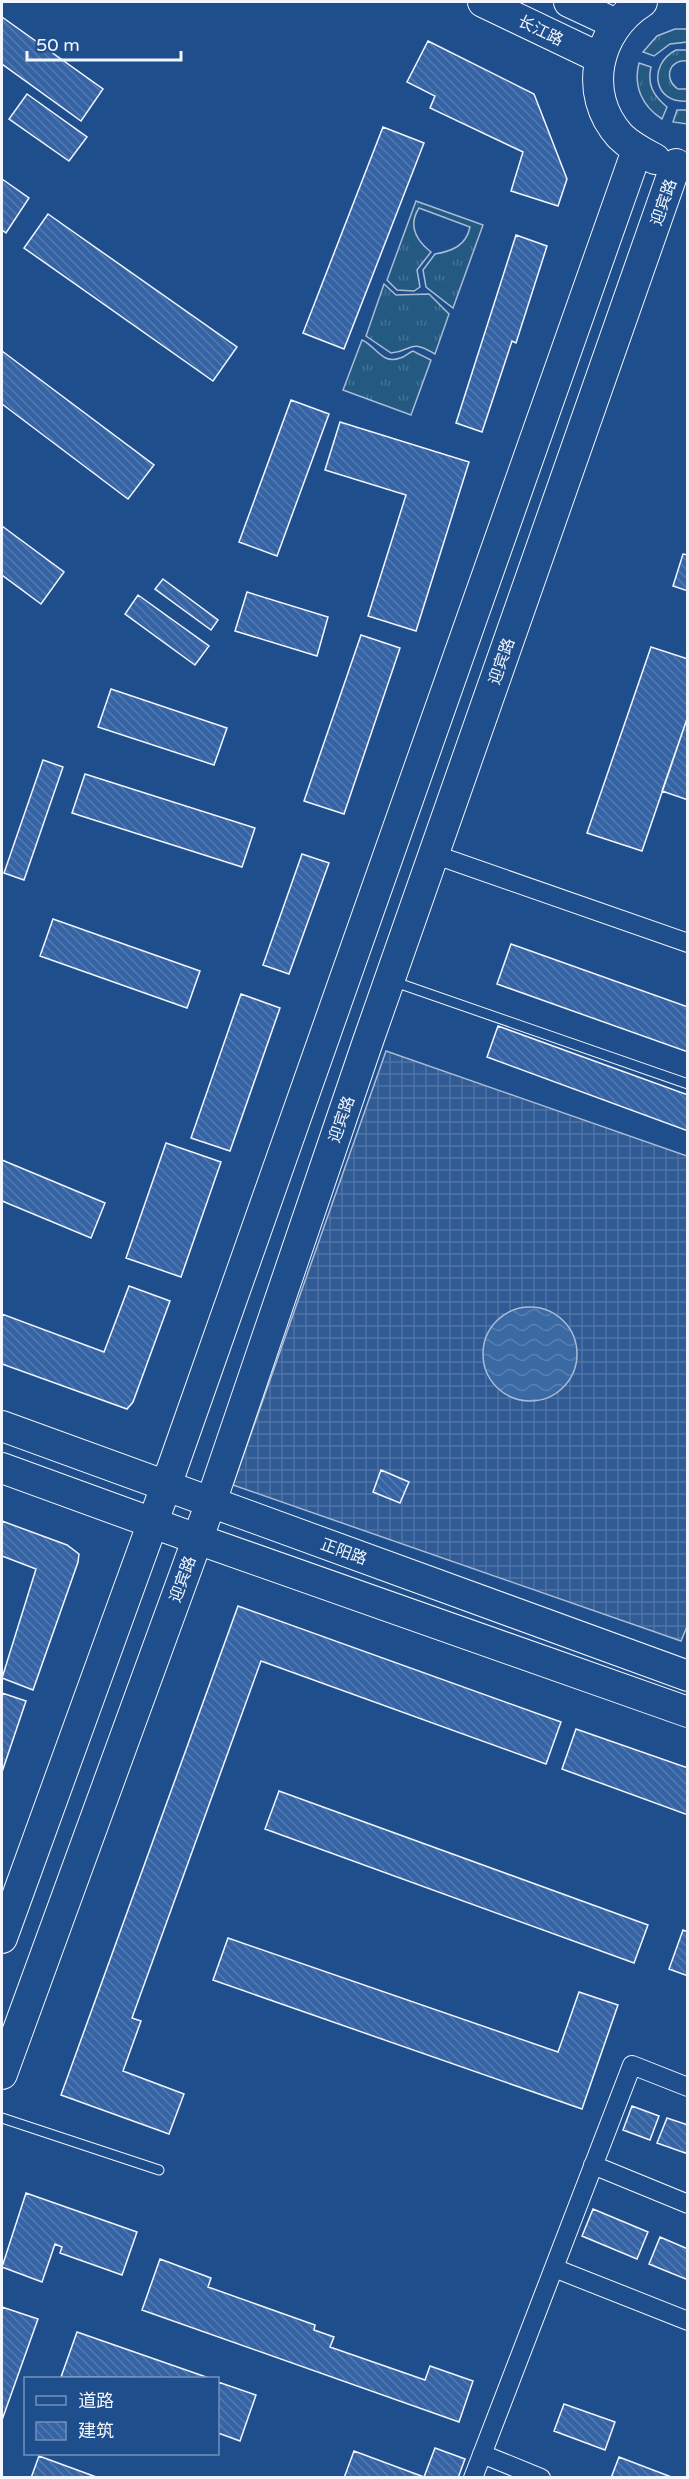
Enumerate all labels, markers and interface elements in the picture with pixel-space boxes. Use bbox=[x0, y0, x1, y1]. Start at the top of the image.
street label: 长江路 bbox=[515, 11, 567, 50]
scale bar bbox=[27, 24, 182, 62]
text: 50 m bbox=[36, 34, 80, 56]
street label: 迎宾路 bbox=[647, 176, 681, 228]
street label: 迎宾路 bbox=[485, 635, 519, 687]
street label: 迎宾路 bbox=[325, 1093, 359, 1145]
street label: 正阳路 bbox=[318, 1534, 370, 1570]
street label: 迎宾路 bbox=[165, 1553, 201, 1605]
legend bbox=[24, 2377, 219, 2455]
text: 道路 bbox=[78, 2390, 114, 2412]
text: 建筑 bbox=[78, 2420, 114, 2442]

